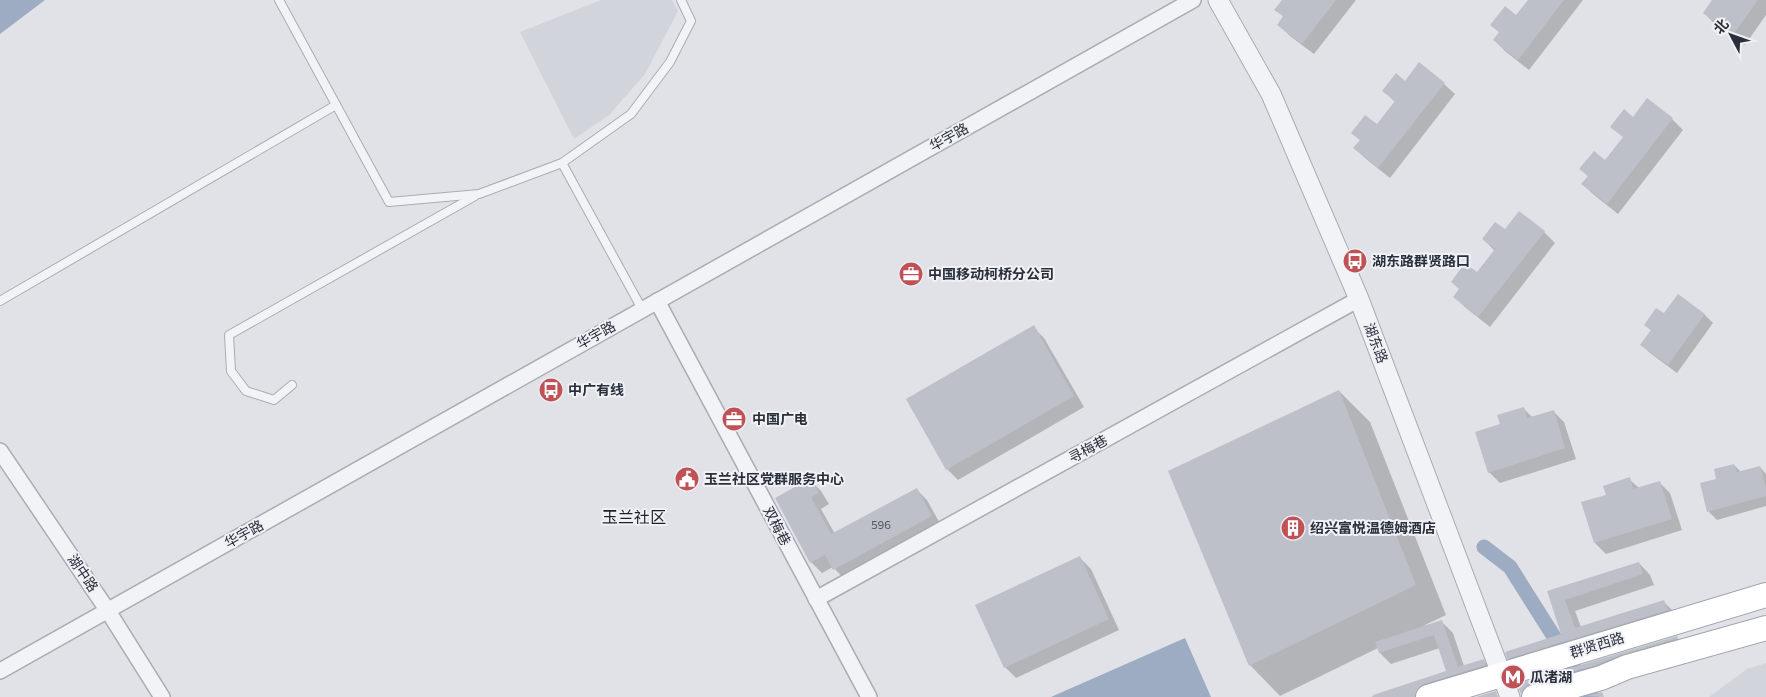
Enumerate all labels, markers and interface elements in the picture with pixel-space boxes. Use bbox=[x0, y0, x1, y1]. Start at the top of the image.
north arrow bbox=[1706, 10, 1756, 60]
text: 北 bbox=[1710, 15, 1732, 37]
street label: 华宇路 bbox=[926, 119, 971, 154]
bus stop icon: 湖东路群贤路口 bbox=[1342, 248, 1368, 274]
place label: 湖东路群贤路口 bbox=[1372, 252, 1470, 269]
office icon: 中国移动柯桥分公司 bbox=[898, 261, 924, 287]
place label: 中国移动柯桥分公司 bbox=[928, 265, 1054, 282]
street label: 华宇路 bbox=[573, 317, 618, 352]
street label: 湖东路 bbox=[1361, 320, 1392, 365]
bus stop icon: 中广有线 bbox=[538, 377, 564, 403]
place label: 中广有线 bbox=[568, 381, 624, 398]
office icon: 中国广电 bbox=[721, 406, 747, 432]
place label: 中国广电 bbox=[752, 410, 808, 427]
street label: 寻梅巷 bbox=[1065, 431, 1110, 466]
public building icon: 玉兰社区党群服务中心 bbox=[674, 466, 700, 492]
place label: 玉兰社区党群服务中心 bbox=[704, 470, 844, 487]
street label: 双梅巷 bbox=[760, 503, 795, 548]
district label: 玉兰社区 bbox=[602, 507, 666, 526]
building icon: 绍兴富悦温德姆酒店 bbox=[1280, 515, 1306, 541]
street label: 华宇路 bbox=[221, 516, 266, 551]
house number: 596 bbox=[871, 518, 891, 531]
place label: 绍兴富悦温德姆酒店 bbox=[1310, 519, 1436, 536]
street label: 湖中路 bbox=[65, 551, 102, 595]
street label: 群贤西路 bbox=[1568, 628, 1626, 661]
metro station icon: 瓜渚湖 bbox=[1500, 664, 1526, 690]
place label: 瓜渚湖 bbox=[1530, 668, 1572, 685]

